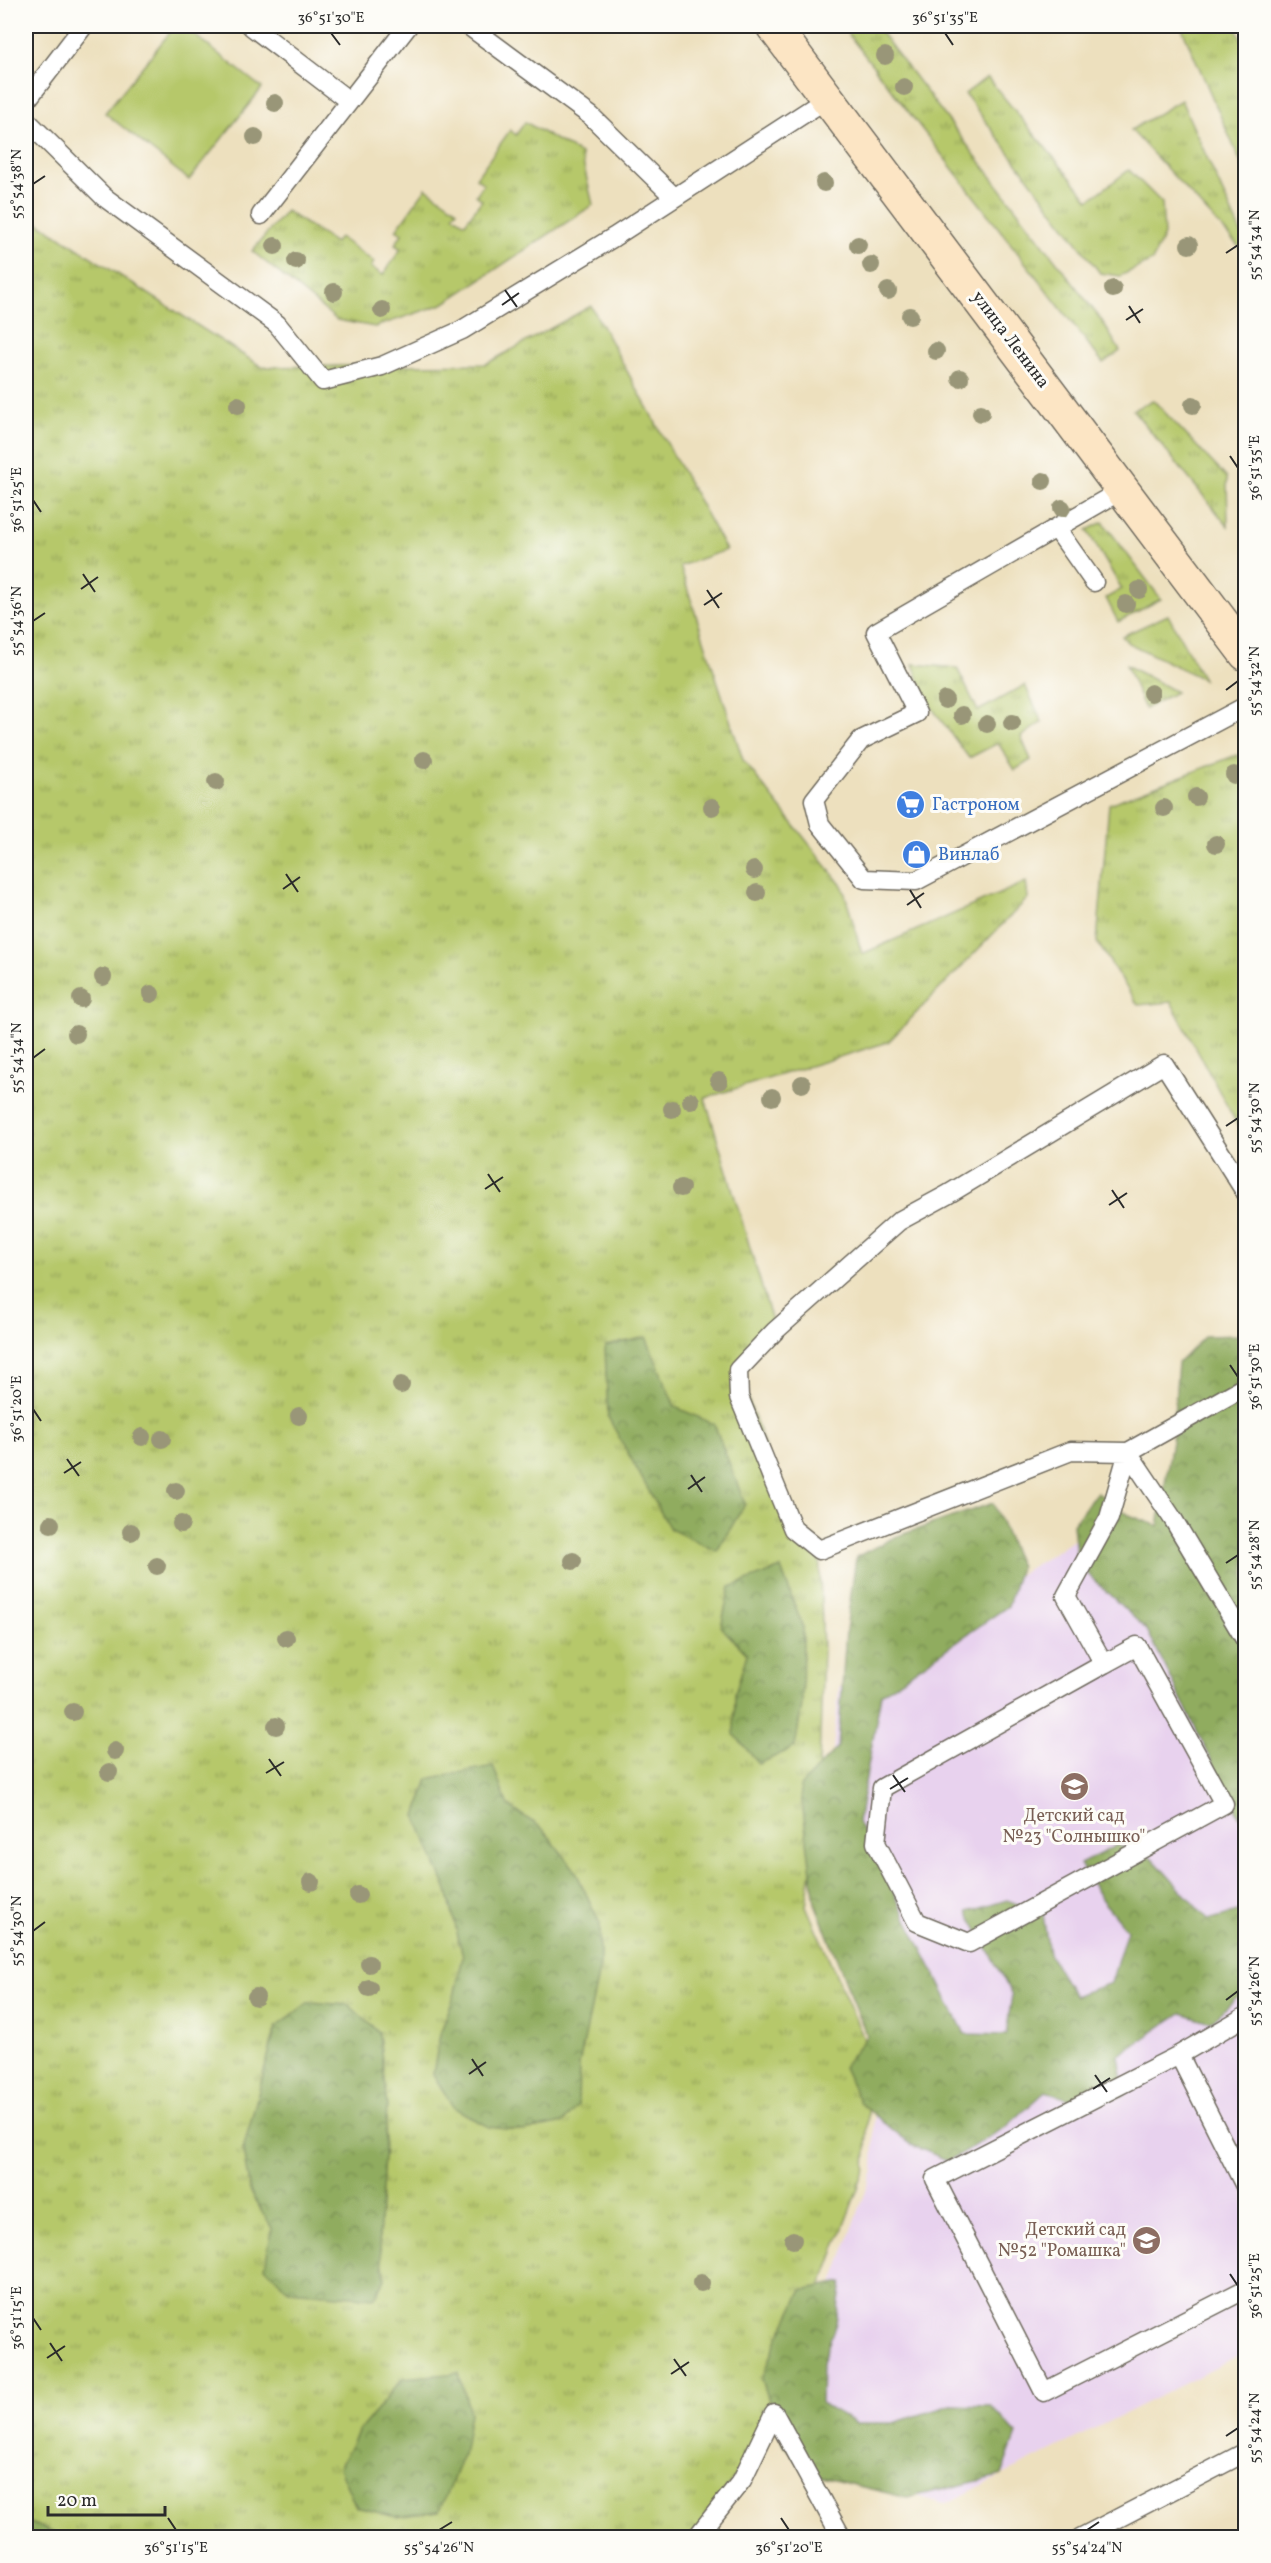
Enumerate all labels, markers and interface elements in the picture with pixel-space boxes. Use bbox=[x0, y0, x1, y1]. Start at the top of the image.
text: 36°51'30"E bbox=[297, 8, 365, 29]
text: 36°51'35"E bbox=[912, 8, 978, 29]
text: 55°54'38"N bbox=[7, 149, 28, 219]
text: 55°54'34"N bbox=[1245, 209, 1266, 281]
street label: улица Ленина bbox=[965, 286, 1055, 394]
text: 36°51'35"E bbox=[1245, 435, 1266, 501]
text: 36°51'25"E bbox=[7, 467, 28, 533]
text: 55°54'36"N bbox=[7, 586, 28, 656]
text: 55°54'32"N bbox=[1245, 646, 1266, 716]
supermarket icon: Гастроном bbox=[895, 789, 927, 821]
place label: Гастроном bbox=[932, 793, 1020, 818]
shop icon: Винлаб bbox=[901, 839, 933, 871]
place label: Винлаб bbox=[938, 843, 999, 868]
text: 55°54'34"N bbox=[7, 1022, 28, 1094]
text: 55°54'30"N bbox=[1245, 1082, 1266, 1154]
text: 36°51'30"E bbox=[1245, 1343, 1266, 1411]
text: 36°51'20"E bbox=[7, 1375, 28, 1443]
text: 55°54'28"N bbox=[1245, 1520, 1266, 1590]
school or university icon: Детский сад №23 "Солнышко" bbox=[1058, 1771, 1090, 1803]
place label: Детский сад №23 "Солнышко" bbox=[1002, 1804, 1146, 1850]
text: 55°54'30"N bbox=[7, 1895, 28, 1967]
text: 55°54'26"N bbox=[1245, 1956, 1266, 2026]
place label: Детский сад №52 "Ромашка" bbox=[998, 2218, 1126, 2264]
school or university icon: Детский сад №52 "Ромашка" bbox=[1131, 2224, 1163, 2256]
text: 36°51'25"E bbox=[1245, 2253, 1266, 2319]
text: 36°51'15"E bbox=[7, 2286, 28, 2350]
text: 55°54'24"N bbox=[1245, 2393, 1266, 2463]
scale bar bbox=[48, 2479, 165, 2517]
text: 20 m bbox=[57, 2489, 97, 2514]
text: 36°51'15"E bbox=[144, 2538, 208, 2559]
text: 55°54'26"N bbox=[404, 2538, 474, 2559]
text: 36°51'20"E bbox=[755, 2538, 823, 2559]
text: 55°54'24"N bbox=[1052, 2538, 1122, 2559]

